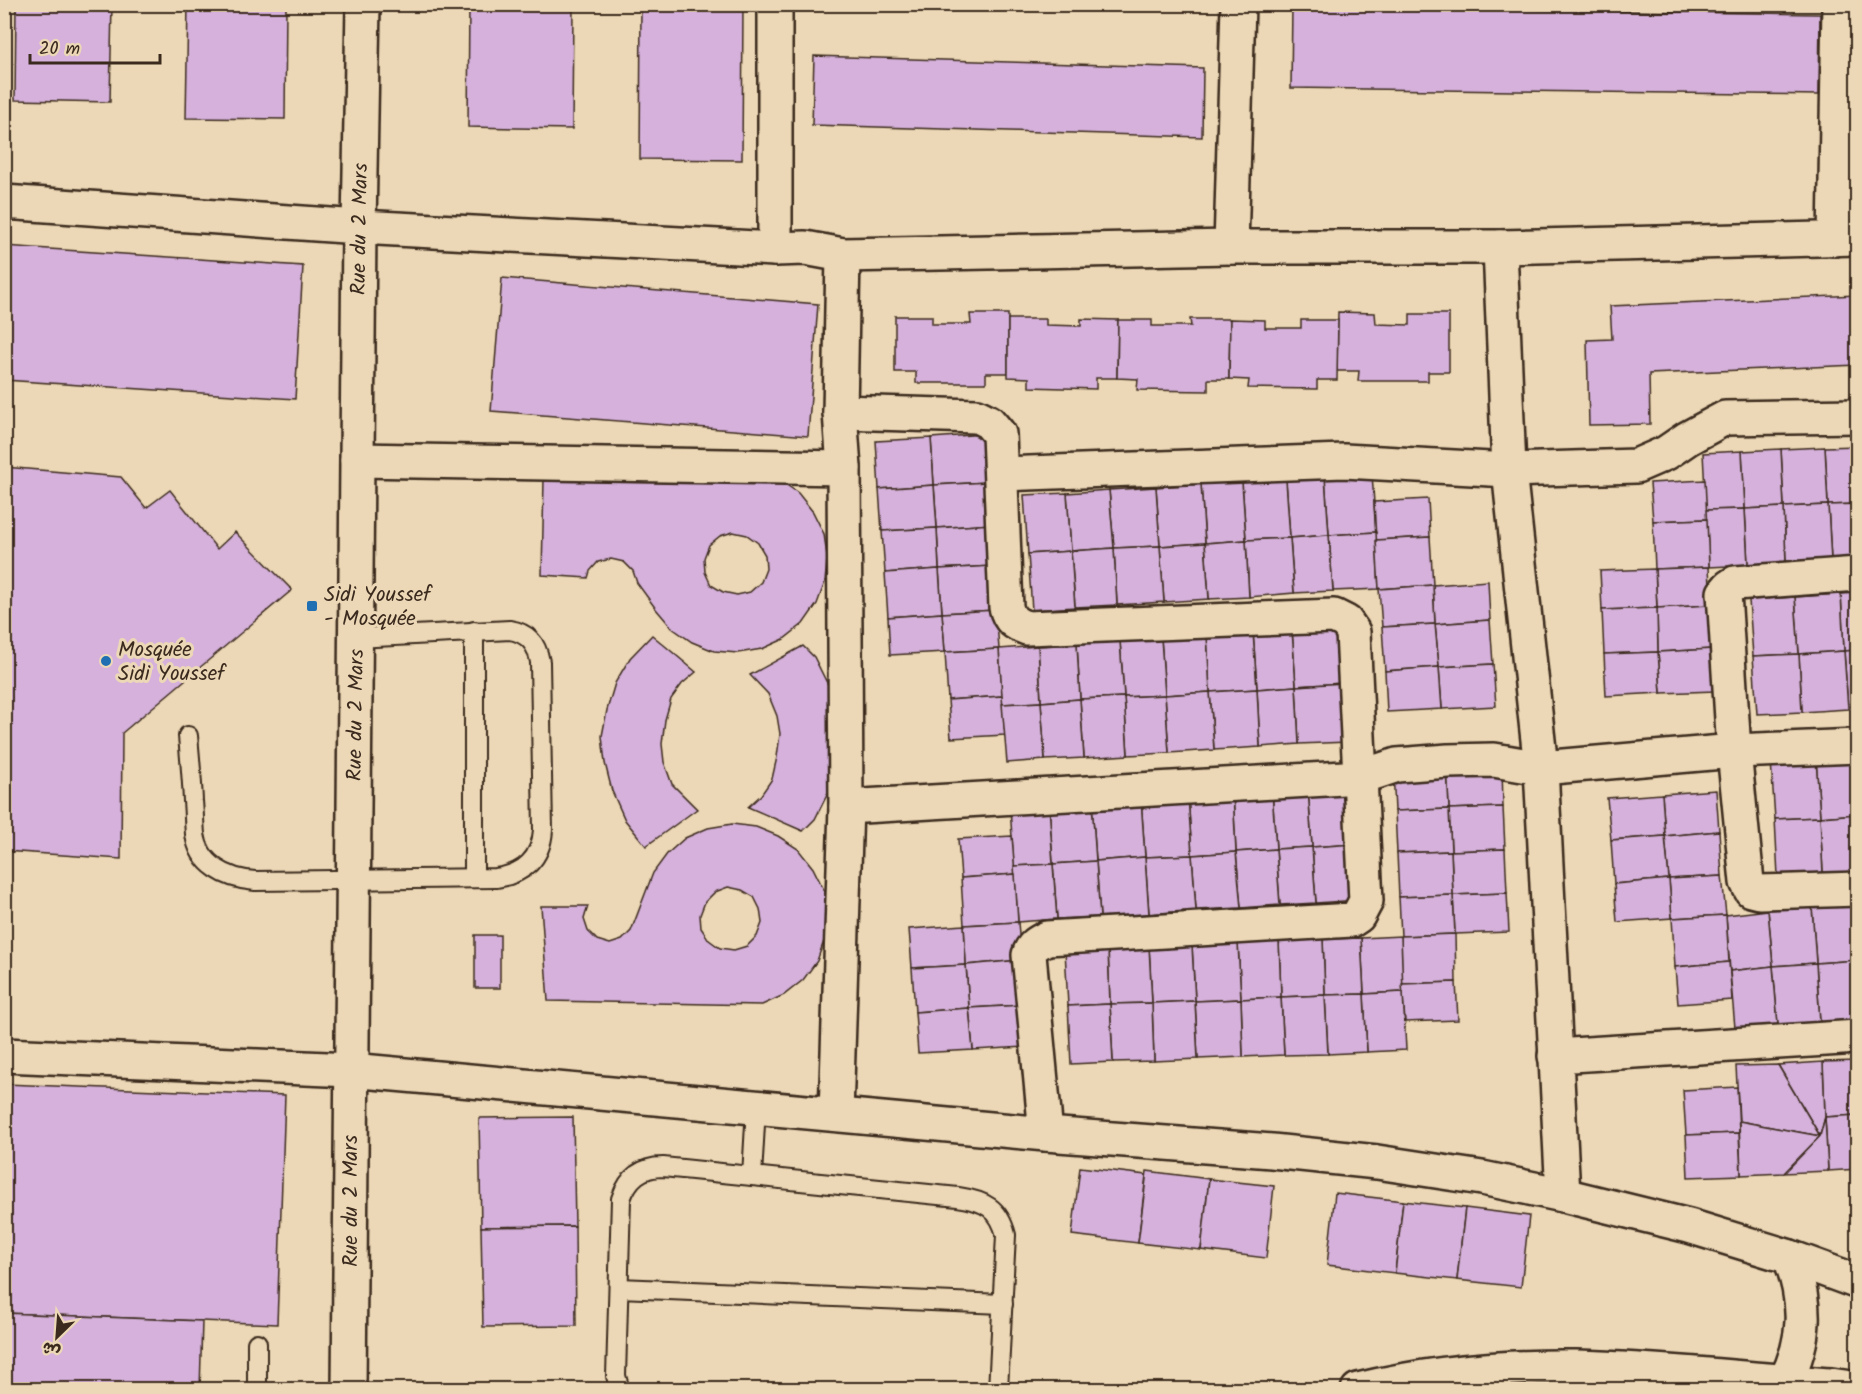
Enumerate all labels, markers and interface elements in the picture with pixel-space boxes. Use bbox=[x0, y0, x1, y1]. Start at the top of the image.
scale bar bbox=[30, 27, 160, 65]
text: 20 m bbox=[39, 35, 80, 64]
street label: Rue du 2 Mars bbox=[343, 163, 378, 295]
place label: Sidi Youssef - Mosquée bbox=[324, 579, 433, 636]
marker: Sidi Youssef - Mosquée bbox=[305, 599, 319, 613]
place label: Mosquée Sidi Youssef bbox=[118, 634, 227, 691]
street label: Rue du 2 Mars bbox=[339, 649, 374, 781]
marker: Mosquée Sidi Youssef bbox=[99, 654, 113, 668]
street label: Rue du 2 Mars bbox=[335, 1135, 368, 1267]
north arrow bbox=[27, 1307, 87, 1367]
text: ش bbox=[38, 1334, 65, 1364]

